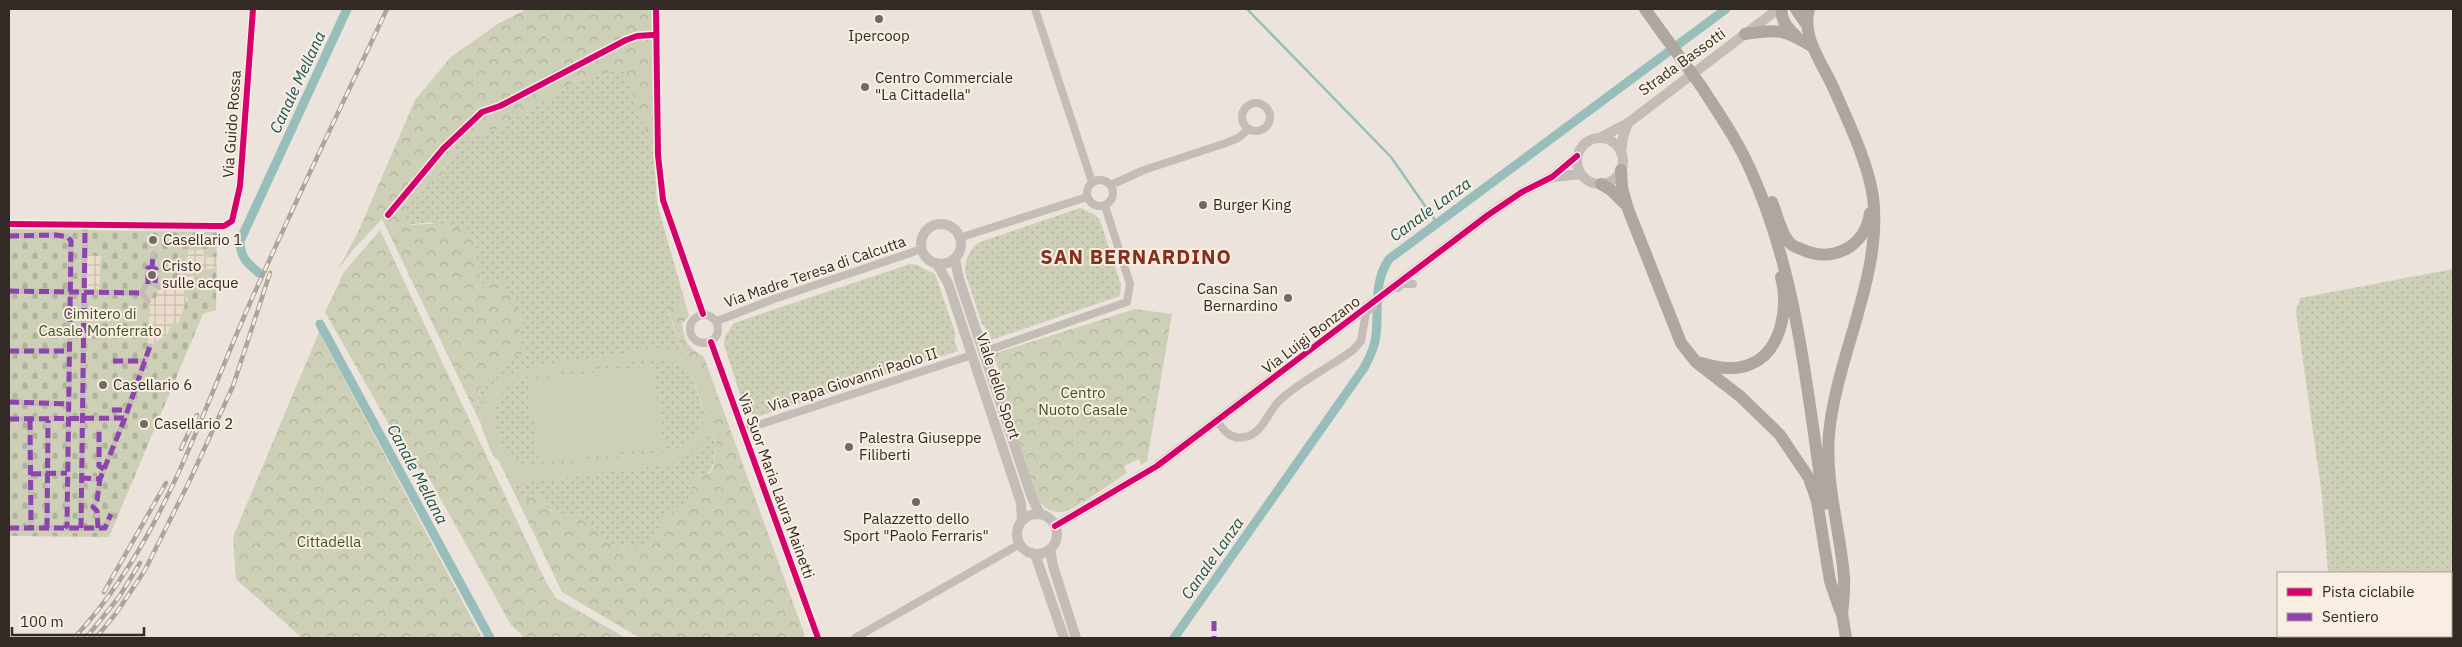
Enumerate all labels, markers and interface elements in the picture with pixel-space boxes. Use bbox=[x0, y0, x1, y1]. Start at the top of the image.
marker: Ipercoop bbox=[873, 13, 885, 25]
street label: Strada Bassotti bbox=[1635, 24, 1729, 99]
place label: Ipercoop bbox=[848, 26, 910, 45]
water label: Canale Mellana bbox=[265, 28, 329, 136]
place label: Centro Commerciale "La Cittadella" bbox=[875, 68, 1013, 104]
street label: Via Guido Rossa bbox=[218, 69, 245, 179]
marker: Centro Commerciale "La Cittadella" bbox=[859, 81, 871, 93]
water label: Canale Lanza bbox=[1385, 173, 1475, 245]
place label: Burger King bbox=[1213, 195, 1291, 214]
marker: Burger King bbox=[1197, 199, 1209, 211]
place label: Casellario 1 bbox=[163, 230, 242, 249]
street label: Via Madre Teresa di Calcutta bbox=[722, 231, 908, 312]
marker: Casellario 1 bbox=[147, 234, 159, 246]
district label: SAN BERNARDINO bbox=[1040, 243, 1232, 270]
place label: Cristo sulle acque bbox=[162, 256, 239, 292]
marker: Cristo sulle acque bbox=[146, 269, 158, 281]
place label: Cascina San Bernardino bbox=[1197, 279, 1278, 315]
street label: Via Luigi Bonzano bbox=[1258, 292, 1363, 378]
marker: Cascina San Bernardino bbox=[1282, 292, 1294, 304]
park label: Cimitero di Casale Monferrato bbox=[38, 304, 162, 340]
street label: Viale dello Sport bbox=[972, 330, 1025, 441]
street label: Via Papa Giovanni Paolo II bbox=[766, 343, 940, 416]
place label: Casellario 6 bbox=[113, 375, 192, 394]
marker: Casellario 6 bbox=[97, 379, 109, 391]
park label: Centro Nuoto Casale bbox=[1038, 383, 1128, 419]
street label: Via Suor Maria Laura Mainetti bbox=[734, 390, 819, 581]
place label: Casellario 2 bbox=[154, 414, 233, 433]
marker: Casellario 2 bbox=[138, 418, 150, 430]
water label: Canale Mellana bbox=[383, 421, 453, 527]
place label: Palestra Giuseppe Filiberti bbox=[859, 428, 982, 464]
marker: Palestra Giuseppe Filiberti bbox=[843, 441, 855, 453]
marker: Palazzetto dello Sport "Paolo Ferraris" bbox=[910, 496, 922, 508]
place label: Palazzetto dello Sport "Paolo Ferraris" bbox=[843, 509, 989, 545]
water label: Canale Lanza bbox=[1176, 513, 1248, 603]
park label: Cittadella bbox=[297, 532, 361, 551]
legend bbox=[2277, 572, 2452, 637]
text: Pista ciclabile bbox=[2322, 582, 2415, 601]
scale bar bbox=[12, 604, 145, 636]
text: Sentiero bbox=[2322, 607, 2379, 626]
text: 100 m bbox=[20, 612, 64, 631]

